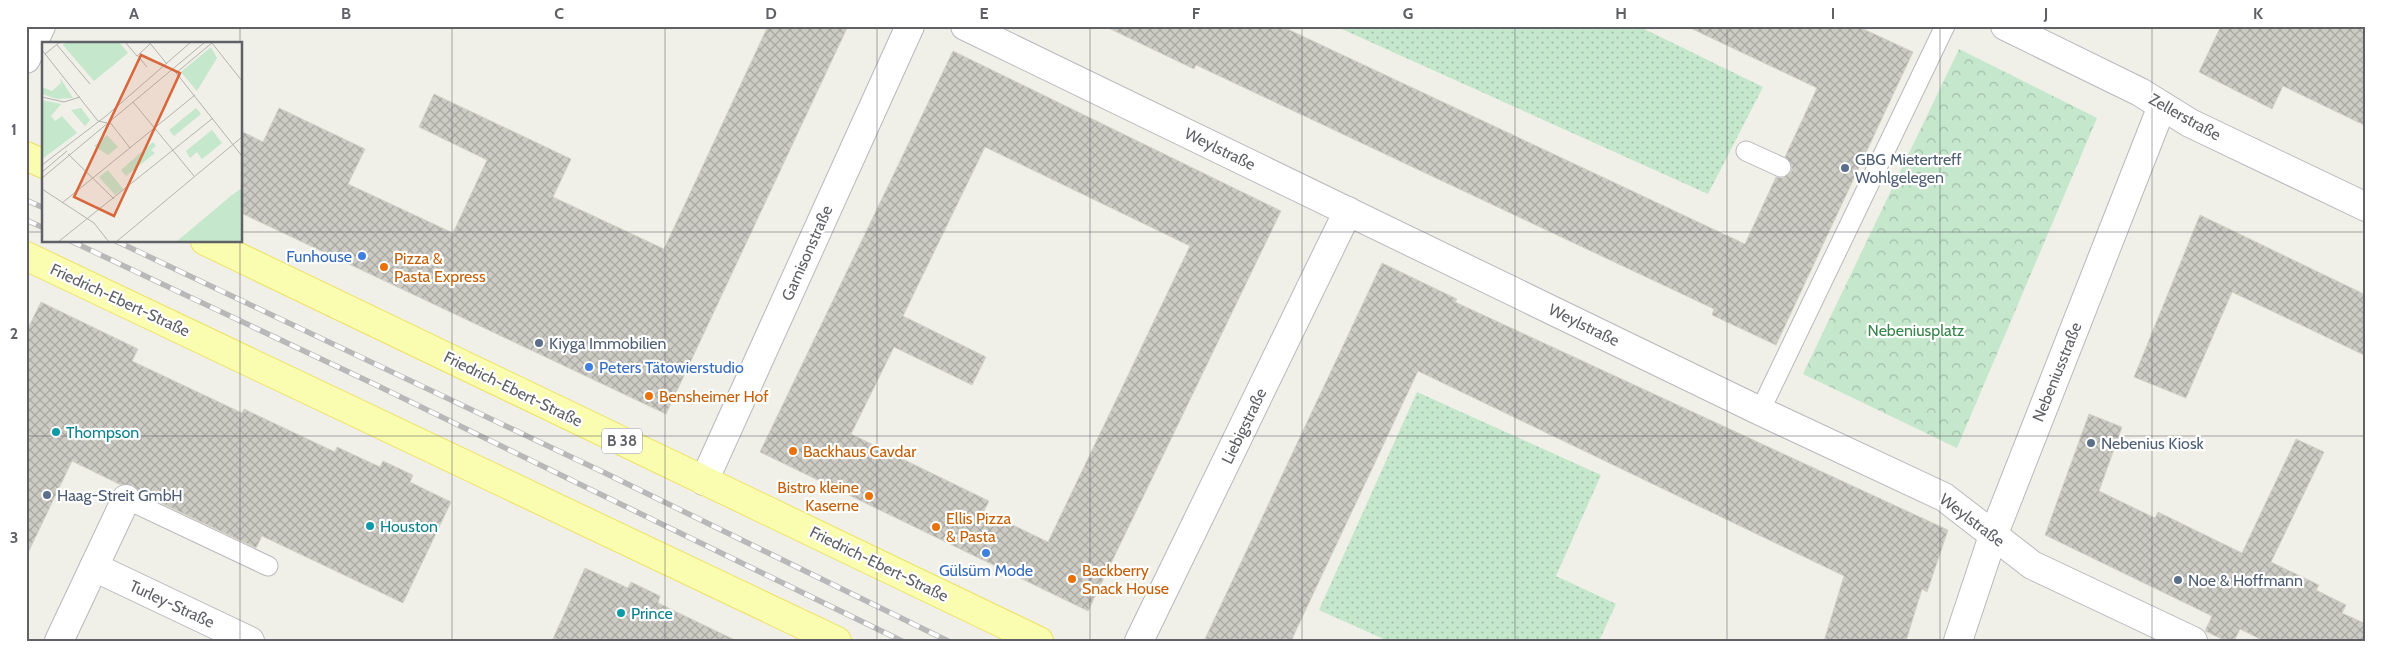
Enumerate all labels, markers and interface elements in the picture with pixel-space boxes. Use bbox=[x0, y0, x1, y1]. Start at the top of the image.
text: A bbox=[129, 4, 139, 23]
text: B bbox=[341, 4, 351, 23]
text: C bbox=[554, 4, 564, 23]
text: D bbox=[765, 4, 777, 23]
text: E bbox=[979, 4, 989, 23]
text: F bbox=[1192, 4, 1201, 23]
text: G bbox=[1403, 4, 1413, 23]
text: H bbox=[1615, 4, 1627, 23]
text: I bbox=[1831, 4, 1835, 23]
text: J bbox=[2043, 4, 2048, 23]
text: K bbox=[2253, 4, 2263, 23]
inset map bbox=[42, 42, 242, 242]
street label: Zellerstraße bbox=[2146, 89, 2224, 145]
text: 1 bbox=[11, 120, 17, 139]
street label: Weylstraße bbox=[1181, 124, 1259, 174]
place label: GBG Mietertreff Wohlgelegen bbox=[1855, 150, 1962, 187]
marker: GBG Mietertreff Wohlgelegen bbox=[1839, 162, 1851, 174]
street label: Garnisonstraße bbox=[778, 202, 836, 304]
place label: Funhouse bbox=[286, 247, 352, 266]
place label: Pizza & Pasta Express bbox=[394, 249, 486, 286]
marker: Funhouse bbox=[356, 250, 368, 262]
street label: Friedrich-Ebert-Straße bbox=[47, 259, 193, 341]
marker: Pizza & Pasta Express bbox=[378, 261, 390, 273]
street label: Weylstraße bbox=[1545, 300, 1623, 350]
street label: Nebeniusstraße bbox=[2028, 319, 2086, 425]
park label: Nebeniusplatz bbox=[1868, 321, 1965, 340]
text: 2 bbox=[10, 324, 18, 343]
place label: Kiyga Immobilien bbox=[549, 334, 666, 353]
marker: Kiyga Immobilien bbox=[533, 337, 545, 349]
street label: Friedrich-Ebert-Straße bbox=[441, 347, 585, 431]
place label: Peters Tätowierstudio bbox=[599, 358, 744, 377]
marker: Peters Tätowierstudio bbox=[583, 361, 595, 373]
street label: Liebigstraße bbox=[1218, 385, 1270, 467]
place label: Bensheimer Hof bbox=[659, 387, 769, 406]
marker: Bensheimer Hof bbox=[643, 390, 655, 402]
place label: Thompson bbox=[66, 423, 139, 442]
marker: Thompson bbox=[50, 426, 62, 438]
road number: B 38 bbox=[602, 428, 642, 454]
place label: Nebenius Kiosk bbox=[2101, 434, 2205, 453]
marker: Nebenius Kiosk bbox=[2085, 437, 2097, 449]
place label: Backhaus Cavdar bbox=[803, 442, 917, 461]
marker: Backhaus Cavdar bbox=[787, 445, 799, 457]
place label: Bistro kleine Kaserne bbox=[777, 478, 859, 515]
place label: Haag-Streit GmbH bbox=[57, 486, 183, 505]
marker: Haag-Streit GmbH bbox=[41, 489, 53, 501]
street label: Weylstraße bbox=[1936, 489, 2008, 551]
marker: Bistro kleine Kaserne bbox=[863, 490, 875, 502]
place label: Ellis Pizza & Pasta bbox=[946, 509, 1012, 546]
place label: Houston bbox=[380, 517, 438, 536]
marker: Houston bbox=[364, 520, 376, 532]
marker: Ellis Pizza & Pasta bbox=[930, 521, 942, 533]
street label: Friedrich-Ebert-Straße bbox=[807, 522, 951, 606]
text: 3 bbox=[10, 528, 18, 547]
marker: Gülsüm Mode bbox=[980, 547, 992, 559]
place label: Gülsüm Mode bbox=[939, 561, 1033, 580]
place label: Backberry Snack House bbox=[1082, 561, 1169, 598]
place label: Noe & Hoffmann bbox=[2188, 571, 2303, 590]
marker: Backberry Snack House bbox=[1066, 573, 1078, 585]
marker: Noe & Hoffmann bbox=[2172, 574, 2184, 586]
street label: Turley-Straße bbox=[127, 576, 217, 632]
place label: Prince bbox=[631, 604, 673, 623]
marker: Prince bbox=[615, 607, 627, 619]

